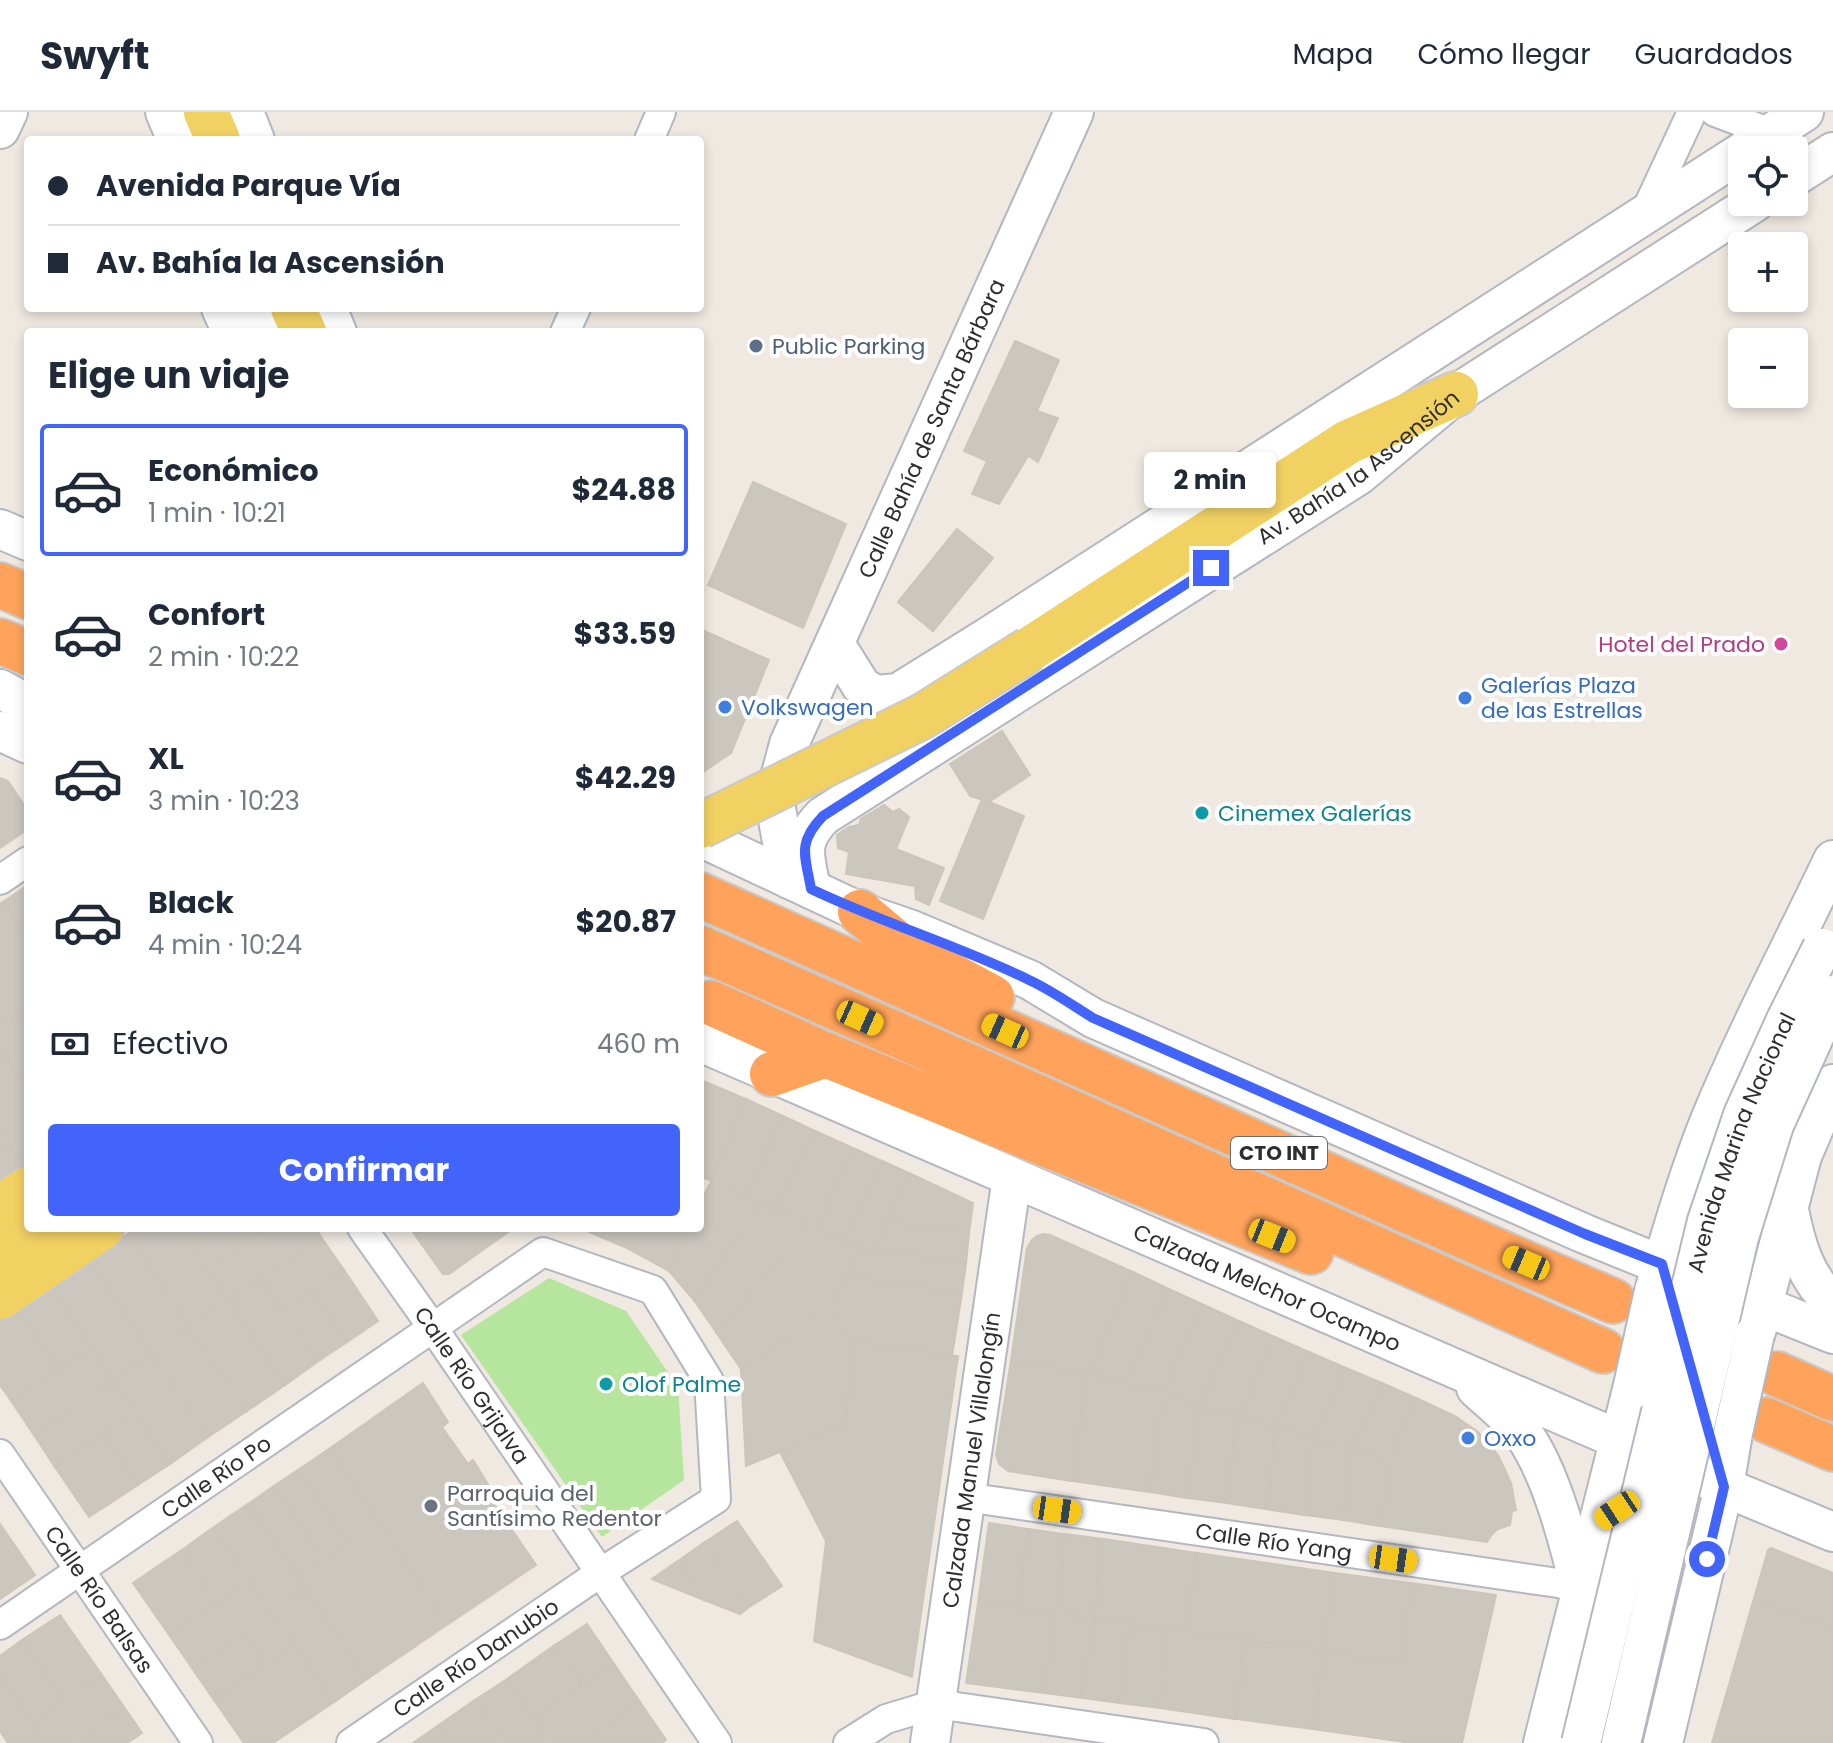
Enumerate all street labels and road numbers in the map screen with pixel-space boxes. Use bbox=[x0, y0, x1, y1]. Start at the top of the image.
street label: Calle Bahía de Santa Bárbara bbox=[850, 274, 1012, 583]
street label: Av. Bahía la Ascensión bbox=[1251, 382, 1466, 552]
street label: Avenida Marina Nacional bbox=[1680, 1007, 1803, 1276]
road number: CTO INT bbox=[1231, 1137, 1327, 1169]
street label: Calzada Melchor Ocampo bbox=[1129, 1216, 1406, 1359]
street label: Calle Río Grijalva bbox=[407, 1300, 537, 1470]
street label: Calzada Manuel Villalongín bbox=[934, 1310, 1008, 1610]
street label: Calle Río Po bbox=[154, 1428, 277, 1526]
street label: Calle Río Yang bbox=[1194, 1515, 1354, 1568]
street label: Calle Río Balsas bbox=[38, 1519, 161, 1679]
street label: Calle Río Danubio bbox=[387, 1591, 565, 1725]

